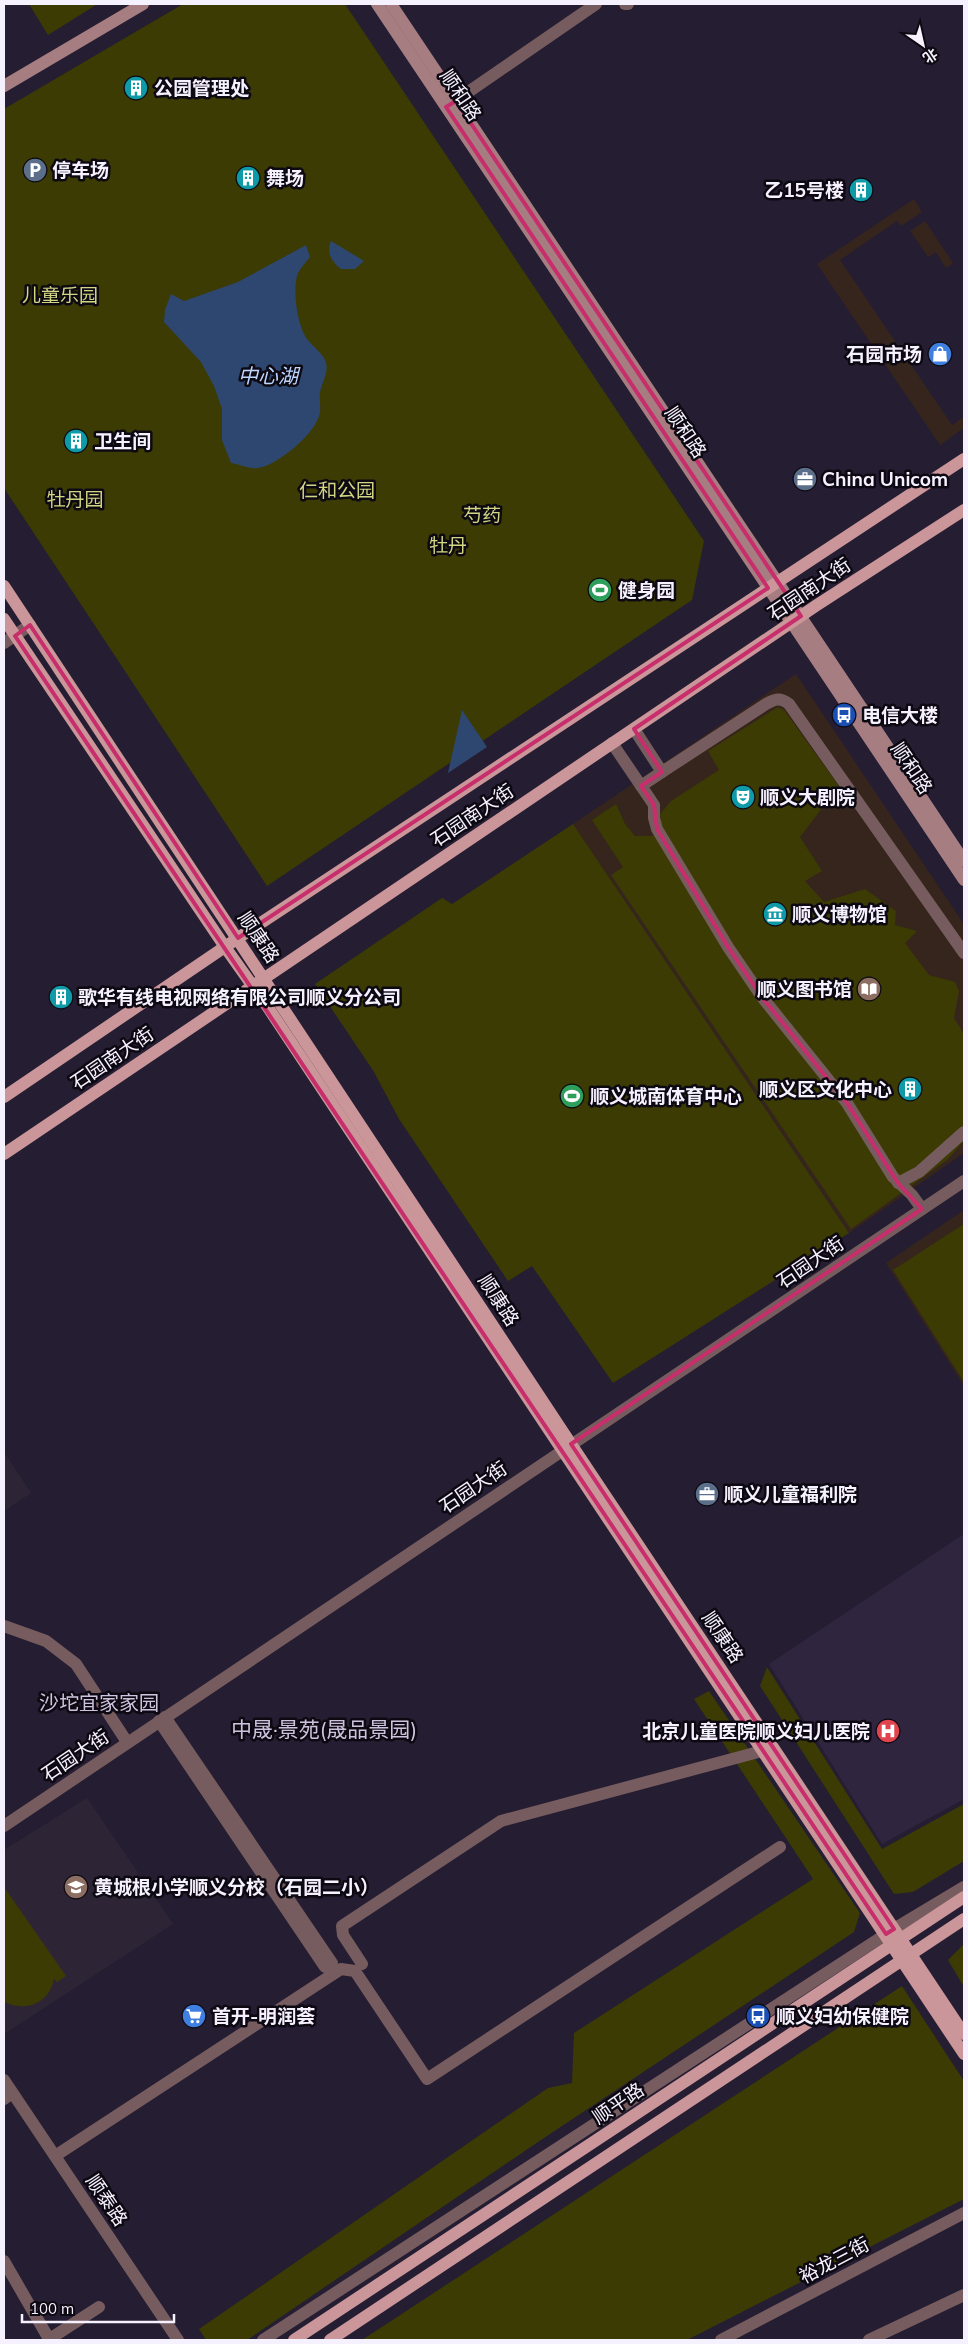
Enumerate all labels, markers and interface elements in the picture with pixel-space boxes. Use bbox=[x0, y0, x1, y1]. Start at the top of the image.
north arrow bbox=[898, 20, 948, 70]
text: 北 bbox=[919, 44, 941, 67]
street label: 顺和路 bbox=[435, 65, 487, 125]
building icon: 公园管理处 bbox=[123, 75, 149, 101]
place label: 公园管理处 bbox=[154, 76, 249, 100]
parking icon: 停车场 bbox=[22, 157, 48, 183]
place label: 停车场 bbox=[52, 158, 109, 182]
building icon: 舞场 bbox=[235, 165, 261, 191]
place label: 舞场 bbox=[266, 166, 304, 190]
building icon: 乙15号楼 bbox=[848, 177, 874, 203]
place label: 乙15号楼 bbox=[764, 178, 844, 202]
park label: 儿童乐园 bbox=[22, 283, 98, 307]
shop icon: 石园市场 bbox=[927, 341, 953, 367]
place label: 石园市场 bbox=[846, 342, 922, 366]
water label: 中心湖 bbox=[238, 363, 301, 388]
street label: 顺和路 bbox=[660, 402, 712, 462]
building icon: 卫生间 bbox=[63, 428, 89, 454]
place label: 卫生间 bbox=[94, 429, 151, 453]
office icon: China Unicom bbox=[792, 466, 818, 492]
place label: China Unicom bbox=[822, 467, 948, 491]
park label: 仁和公园 bbox=[299, 478, 375, 502]
park label: 牡丹园 bbox=[46, 487, 104, 511]
park label: 芍药 bbox=[463, 503, 501, 527]
park label: 牡丹 bbox=[429, 533, 467, 557]
street label: 石园南大街 bbox=[763, 552, 855, 626]
sports icon: 健身园 bbox=[587, 577, 613, 603]
place label: 健身园 bbox=[618, 578, 675, 602]
bus stop icon: 电信大楼 bbox=[831, 702, 857, 728]
place label: 电信大楼 bbox=[862, 703, 938, 727]
street label: 顺和路 bbox=[886, 738, 938, 798]
street label: 石园南大街 bbox=[426, 778, 518, 852]
theatre icon: 顺义大剧院 bbox=[730, 784, 756, 810]
place label: 顺义大剧院 bbox=[760, 785, 855, 809]
museum icon: 顺义博物馆 bbox=[762, 901, 788, 927]
place label: 顺义博物馆 bbox=[792, 902, 887, 926]
street label: 顺康路 bbox=[233, 907, 285, 967]
library icon: 顺义图书馆 bbox=[856, 976, 882, 1002]
place label: 顺义图书馆 bbox=[757, 977, 852, 1001]
building icon: 歌华有线电视网络有限公司顺义分公司 bbox=[48, 984, 74, 1010]
place label: 歌华有线电视网络有限公司顺义分公司 bbox=[78, 985, 401, 1009]
street label: 石园南大街 bbox=[66, 1021, 158, 1095]
building icon: 顺义区文化中心 bbox=[897, 1076, 923, 1102]
place label: 顺义区文化中心 bbox=[759, 1077, 892, 1101]
sports icon: 顺义城南体育中心 bbox=[559, 1083, 585, 1109]
place label: 顺义城南体育中心 bbox=[590, 1084, 742, 1108]
street label: 石园大街 bbox=[772, 1231, 848, 1293]
street label: 顺康路 bbox=[473, 1270, 525, 1330]
street label: 石园大街 bbox=[435, 1456, 511, 1518]
office icon: 顺义儿童福利院 bbox=[694, 1481, 720, 1507]
place label: 顺义儿童福利院 bbox=[724, 1482, 857, 1506]
street label: 顺康路 bbox=[697, 1607, 749, 1667]
district label: 沙坨宜家家园 bbox=[39, 1690, 159, 1715]
district label: 中晟·景苑(晟品景园) bbox=[231, 1716, 417, 1742]
hospital icon: 北京儿童医院顺义妇儿医院 bbox=[875, 1718, 901, 1744]
place label: 北京儿童医院顺义妇儿医院 bbox=[642, 1719, 870, 1743]
street label: 石园大街 bbox=[37, 1724, 113, 1786]
school or university icon: 黄城根小学顺义分校（石园二小） bbox=[63, 1874, 89, 1900]
place label: 黄城根小学顺义分校（石园二小） bbox=[94, 1875, 379, 1899]
supermarket icon: 首开-明润荟 bbox=[181, 2003, 207, 2029]
bus stop icon: 顺义妇幼保健院 bbox=[745, 2003, 771, 2029]
place label: 首开-明润荟 bbox=[212, 2004, 315, 2028]
place label: 顺义妇幼保健院 bbox=[776, 2004, 909, 2028]
street label: 顺平路 bbox=[588, 2077, 648, 2129]
street label: 顺泰路 bbox=[81, 2170, 133, 2230]
street label: 裕龙三街 bbox=[795, 2232, 873, 2288]
scale bar bbox=[22, 2292, 175, 2324]
text: 100 m bbox=[30, 2299, 74, 2318]

